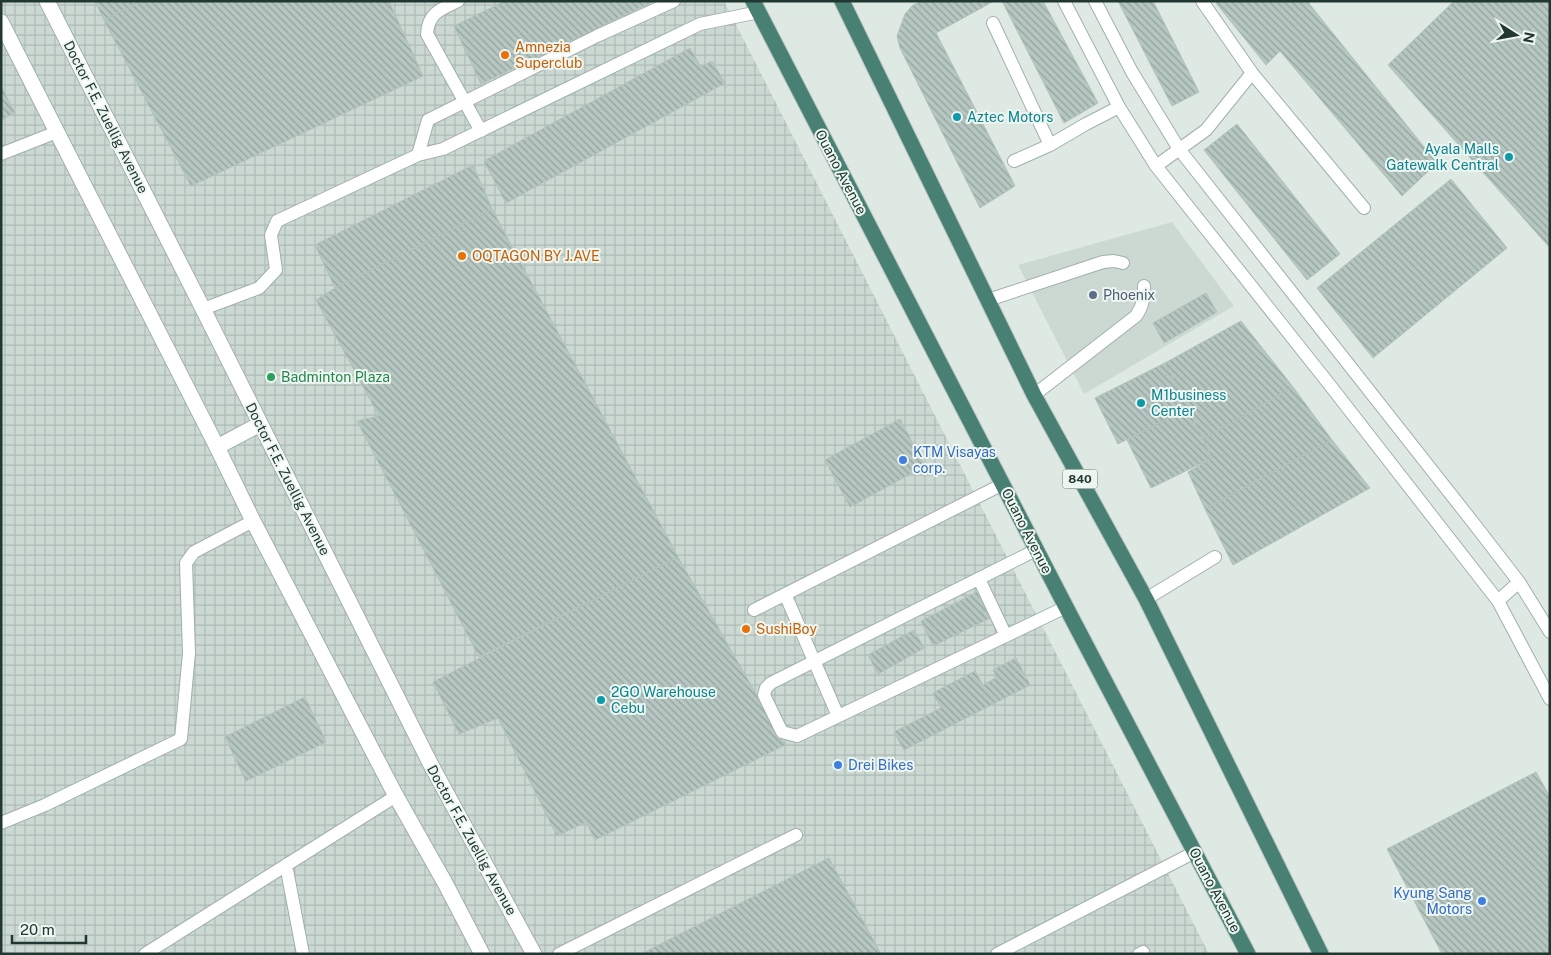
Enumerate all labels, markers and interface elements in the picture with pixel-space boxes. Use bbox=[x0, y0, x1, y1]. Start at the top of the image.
north arrow bbox=[1491, 10, 1541, 60]
text: N bbox=[1520, 31, 1538, 44]
street label: Doctor F.E. Zuellig Avenue bbox=[60, 38, 152, 196]
place label: Amnezia Superclub bbox=[515, 39, 582, 71]
marker: Amnezia Superclub bbox=[499, 49, 511, 61]
place label: Aztec Motors bbox=[967, 109, 1053, 125]
marker: Aztec Motors bbox=[951, 111, 963, 123]
street label: Ouano Avenue bbox=[812, 127, 870, 217]
place label: Ayala Malls Gatewalk Central bbox=[1386, 141, 1499, 173]
marker: Ayala Malls Gatewalk Central bbox=[1503, 151, 1515, 163]
place label: OQTAGON BY J.AVE bbox=[472, 248, 600, 264]
marker: OQTAGON BY J.AVE bbox=[456, 250, 468, 262]
place label: Phoenix bbox=[1103, 287, 1155, 303]
marker: Phoenix bbox=[1087, 289, 1099, 301]
place label: Badminton Plaza bbox=[281, 369, 390, 385]
marker: Badminton Plaza bbox=[265, 371, 277, 383]
place label: M1business Center bbox=[1151, 387, 1226, 419]
marker: M1business Center bbox=[1135, 397, 1147, 409]
street label: Doctor F.E. Zuellig Avenue bbox=[242, 400, 334, 558]
place label: KTM Visayas corp. bbox=[913, 444, 996, 476]
marker: KTM Visayas corp. bbox=[897, 454, 909, 466]
road number: 840 bbox=[1062, 469, 1098, 488]
street label: Ouano Avenue bbox=[999, 486, 1055, 576]
place label: SushiBoy bbox=[756, 621, 817, 637]
marker: SushiBoy bbox=[740, 623, 752, 635]
place label: 2GO Warehouse Cebu bbox=[611, 684, 716, 716]
marker: 2GO Warehouse Cebu bbox=[595, 694, 607, 706]
place label: Drei Bikes bbox=[848, 757, 913, 773]
marker: Drei Bikes bbox=[832, 759, 844, 771]
street label: Doctor F.E. Zuellig Avenue bbox=[424, 762, 520, 918]
street label: Ouano Avenue bbox=[1186, 845, 1244, 935]
place label: Kyung Sang Motors bbox=[1393, 885, 1472, 917]
marker: Kyung Sang Motors bbox=[1476, 895, 1488, 907]
scale bar bbox=[12, 912, 86, 944]
text: 20 m bbox=[20, 921, 55, 938]

